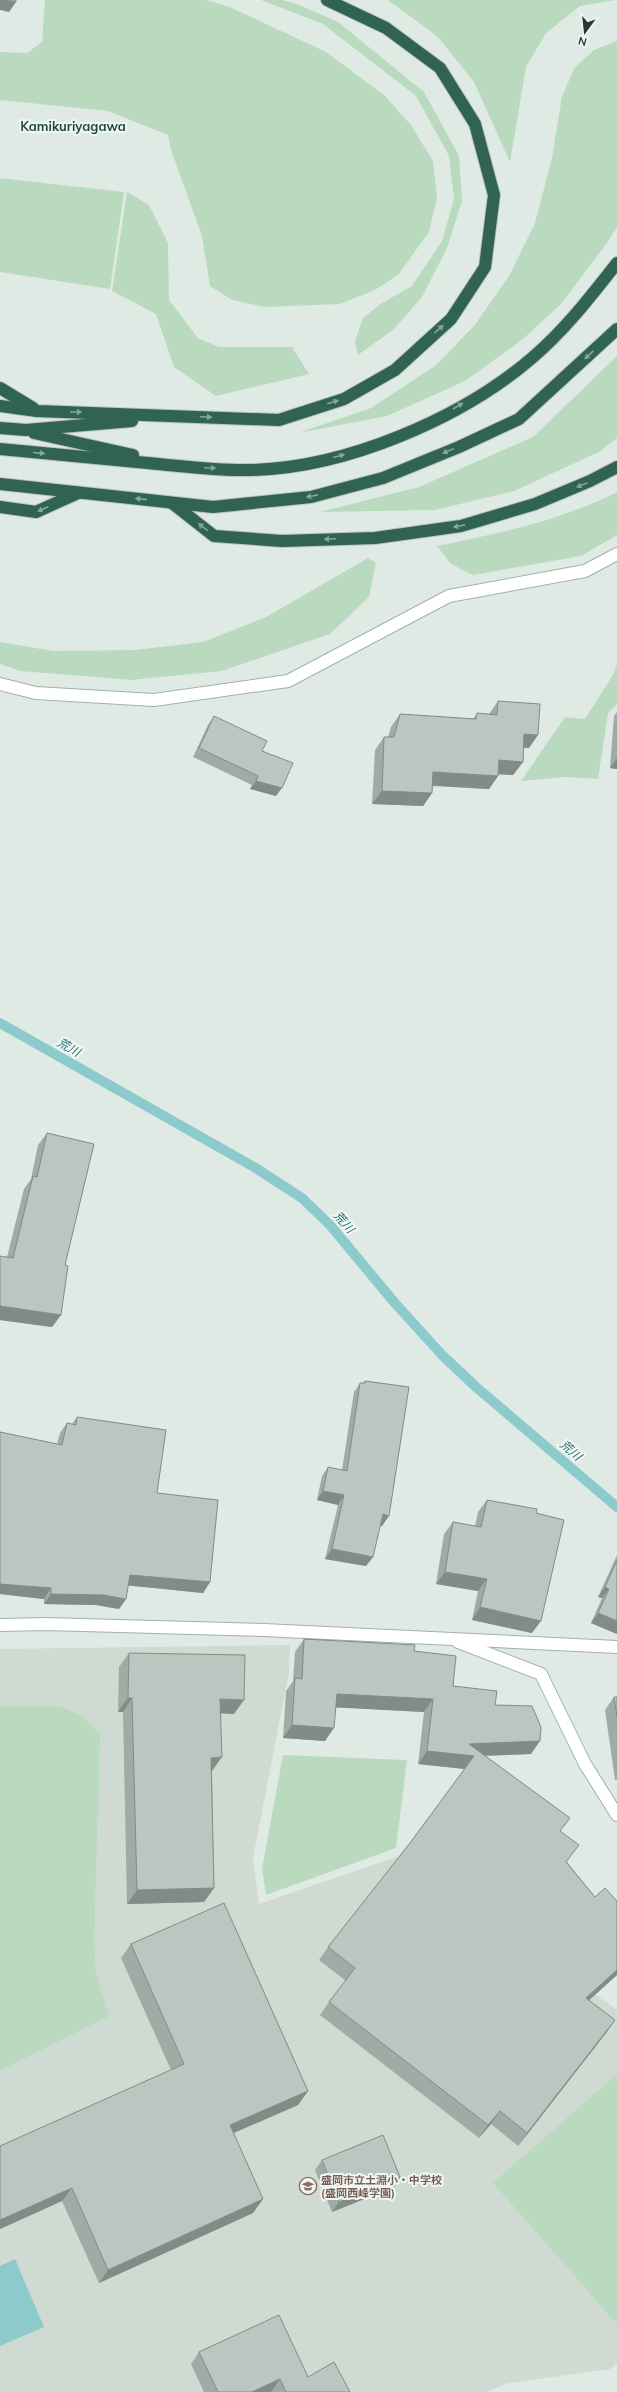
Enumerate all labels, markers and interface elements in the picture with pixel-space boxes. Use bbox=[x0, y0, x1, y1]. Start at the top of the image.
north arrow bbox=[565, 12, 605, 52]
text: N bbox=[577, 34, 588, 49]
district label: Kamikuriyagawa bbox=[20, 118, 126, 135]
one-way arrow bbox=[435, 325, 444, 334]
one-way arrow bbox=[584, 350, 593, 359]
one-way arrow bbox=[328, 399, 340, 405]
one-way arrow bbox=[452, 403, 464, 410]
one-way arrow bbox=[70, 409, 83, 415]
one-way arrow bbox=[200, 414, 213, 420]
one-way arrow bbox=[33, 449, 45, 456]
one-way arrow bbox=[442, 449, 454, 455]
one-way arrow bbox=[333, 453, 345, 459]
one-way arrow bbox=[204, 465, 216, 472]
one-way arrow bbox=[576, 482, 588, 488]
one-way arrow bbox=[306, 494, 318, 500]
one-way arrow bbox=[135, 496, 147, 503]
one-way arrow bbox=[37, 506, 49, 512]
one-way arrow bbox=[198, 523, 209, 532]
one-way arrow bbox=[453, 523, 465, 529]
one-way arrow bbox=[324, 536, 336, 543]
water label: 荒川 bbox=[55, 1035, 85, 1060]
water label: 荒川 bbox=[330, 1208, 359, 1237]
water label: 荒川 bbox=[557, 1437, 587, 1465]
place label: 盛岡市立土淵小・中学校 (盛岡西峰学園) bbox=[321, 2173, 442, 2200]
school or university icon: 盛岡市立土淵小・中学校 (盛岡西峰学園) bbox=[298, 2176, 318, 2196]

